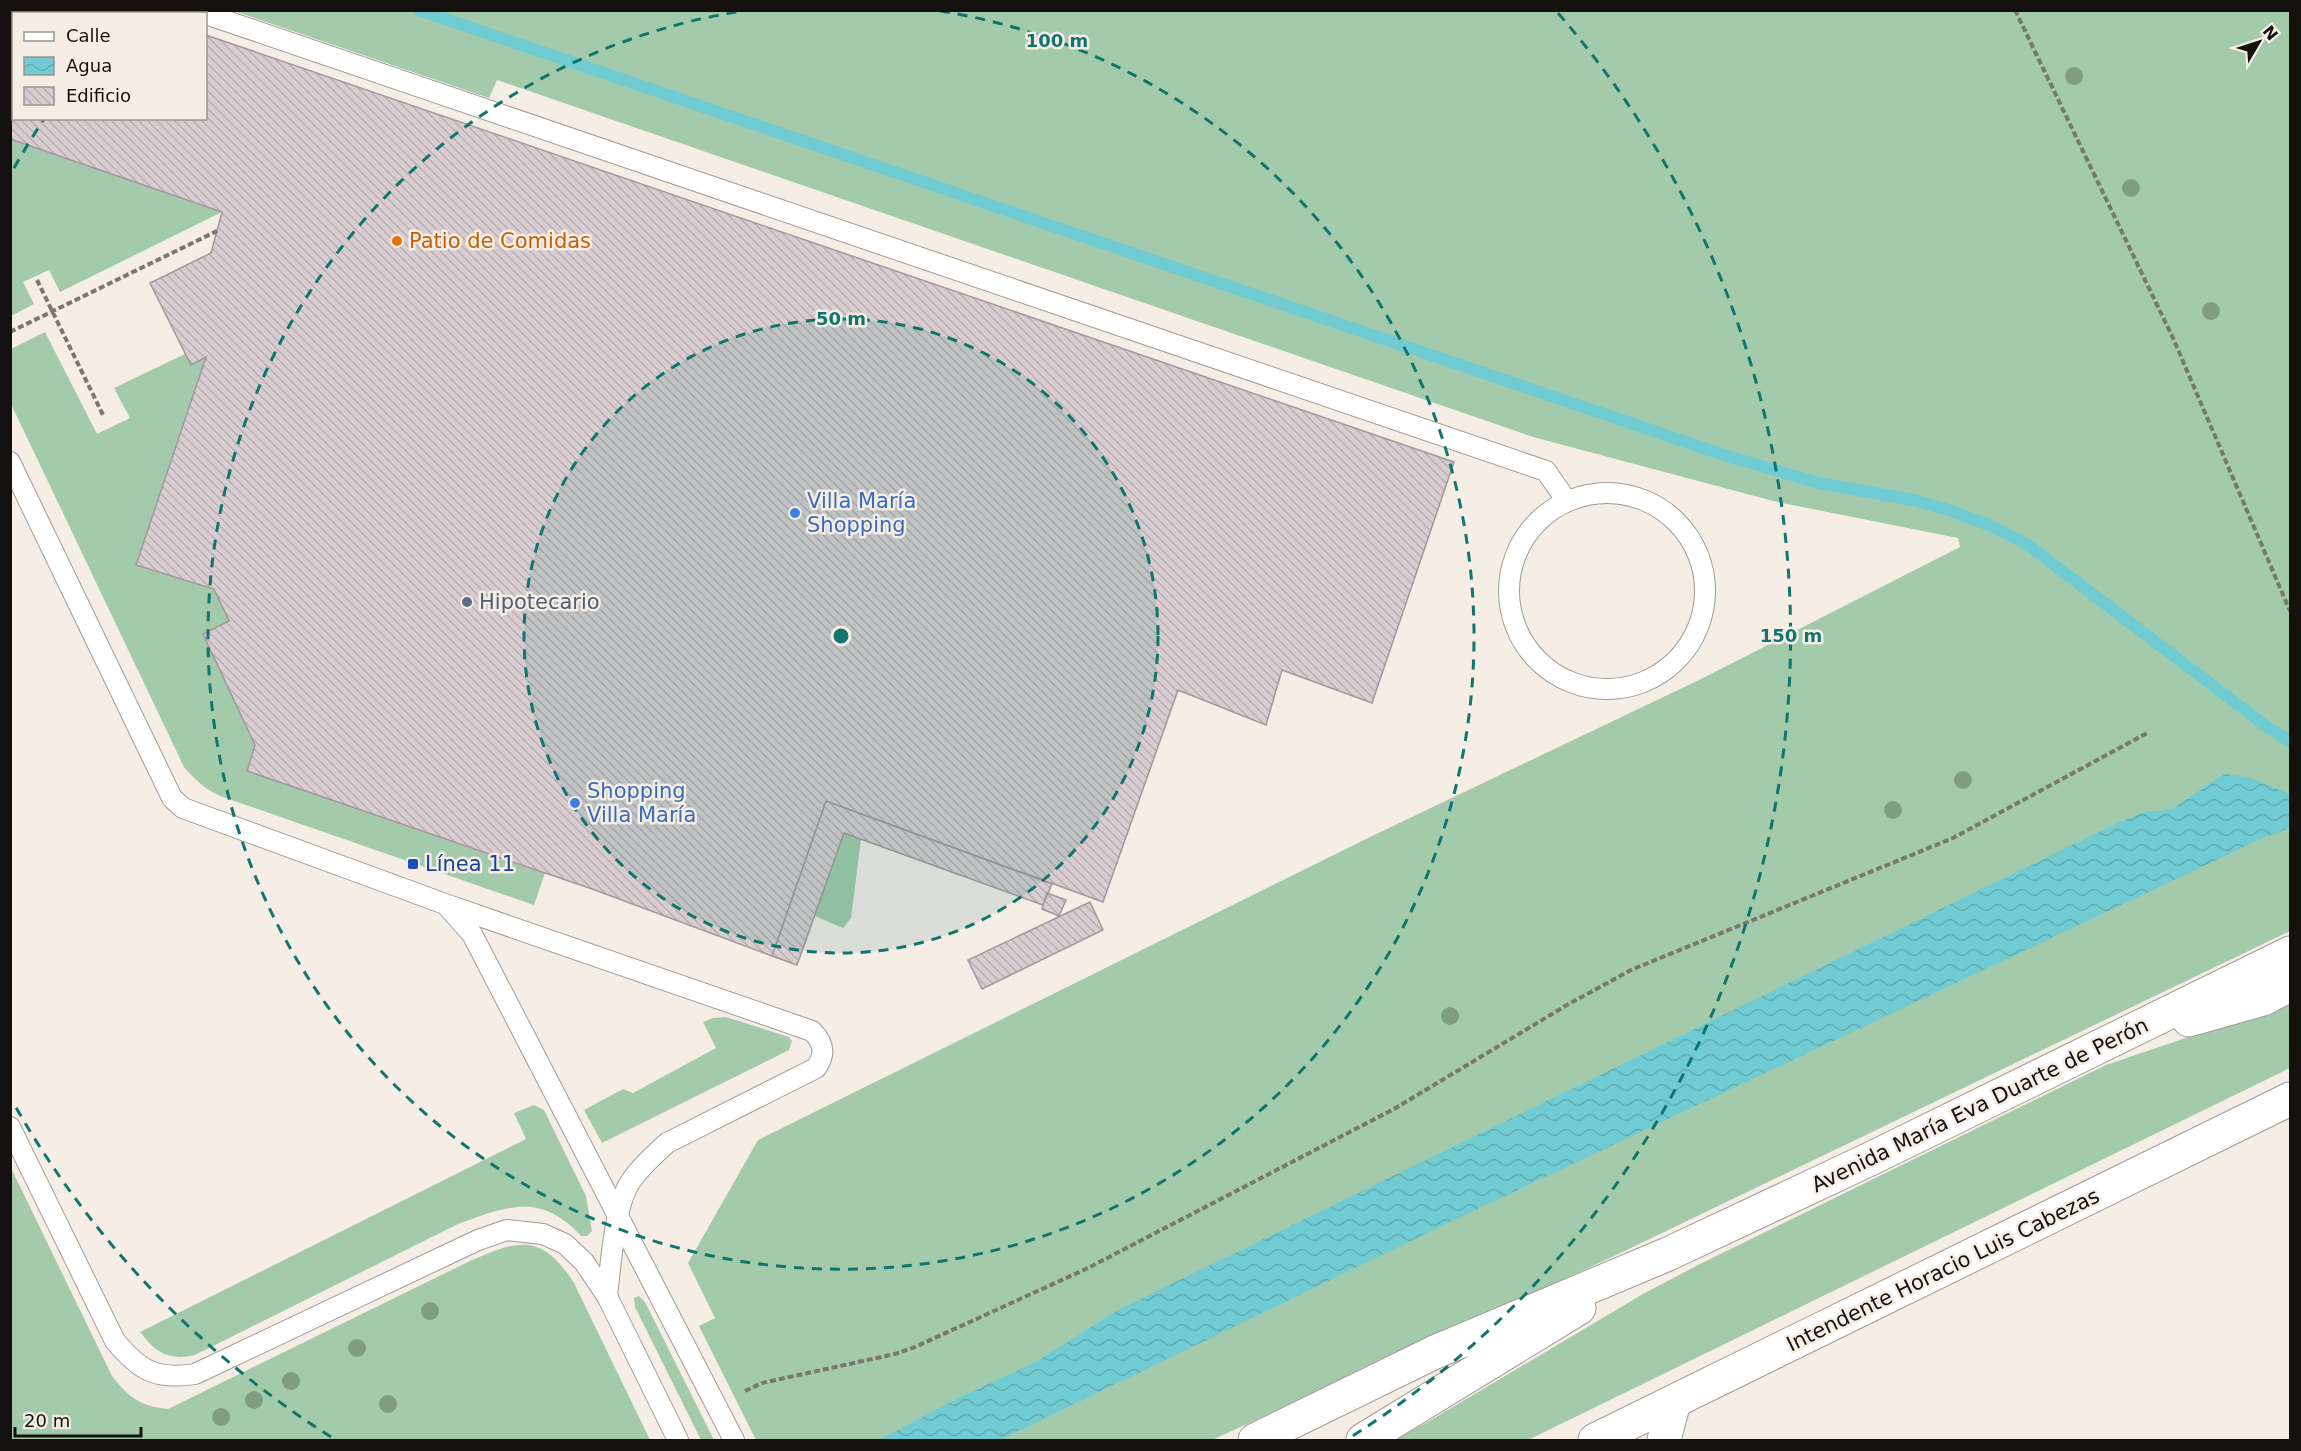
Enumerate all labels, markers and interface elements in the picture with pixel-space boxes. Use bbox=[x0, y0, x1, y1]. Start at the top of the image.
legend bbox=[12, 12, 207, 120]
north arrow bbox=[2229, 12, 2289, 72]
text: N bbox=[2259, 22, 2282, 44]
text: Calle bbox=[66, 25, 111, 46]
text: 100 m bbox=[1026, 30, 1088, 51]
text: Agua bbox=[66, 55, 112, 76]
text: Edificio bbox=[66, 85, 131, 106]
place label: Patio de Comidas bbox=[409, 229, 591, 253]
marker: Patio de Comidas bbox=[390, 234, 404, 248]
text: 50 m bbox=[816, 308, 866, 329]
place label: Villa María Shopping bbox=[807, 489, 916, 537]
marker: Villa María Shopping bbox=[788, 506, 802, 520]
place label: Hipotecario bbox=[479, 590, 600, 614]
marker: Hipotecario bbox=[460, 595, 474, 609]
text: 150 m bbox=[1760, 625, 1822, 646]
centre of rings bbox=[831, 626, 851, 646]
place label: Shopping Villa María bbox=[587, 779, 696, 827]
marker: Shopping Villa María bbox=[568, 796, 582, 810]
place label: Línea 11 bbox=[425, 852, 515, 876]
marker: Línea 11 bbox=[406, 857, 420, 871]
street label: Avenida María Eva Duarte de Perón bbox=[1808, 1013, 2152, 1197]
street label: Intendente Horacio Luis Cabezas bbox=[1783, 1184, 2103, 1356]
scale bar bbox=[15, 1400, 141, 1438]
text: 20 m bbox=[24, 1410, 70, 1431]

